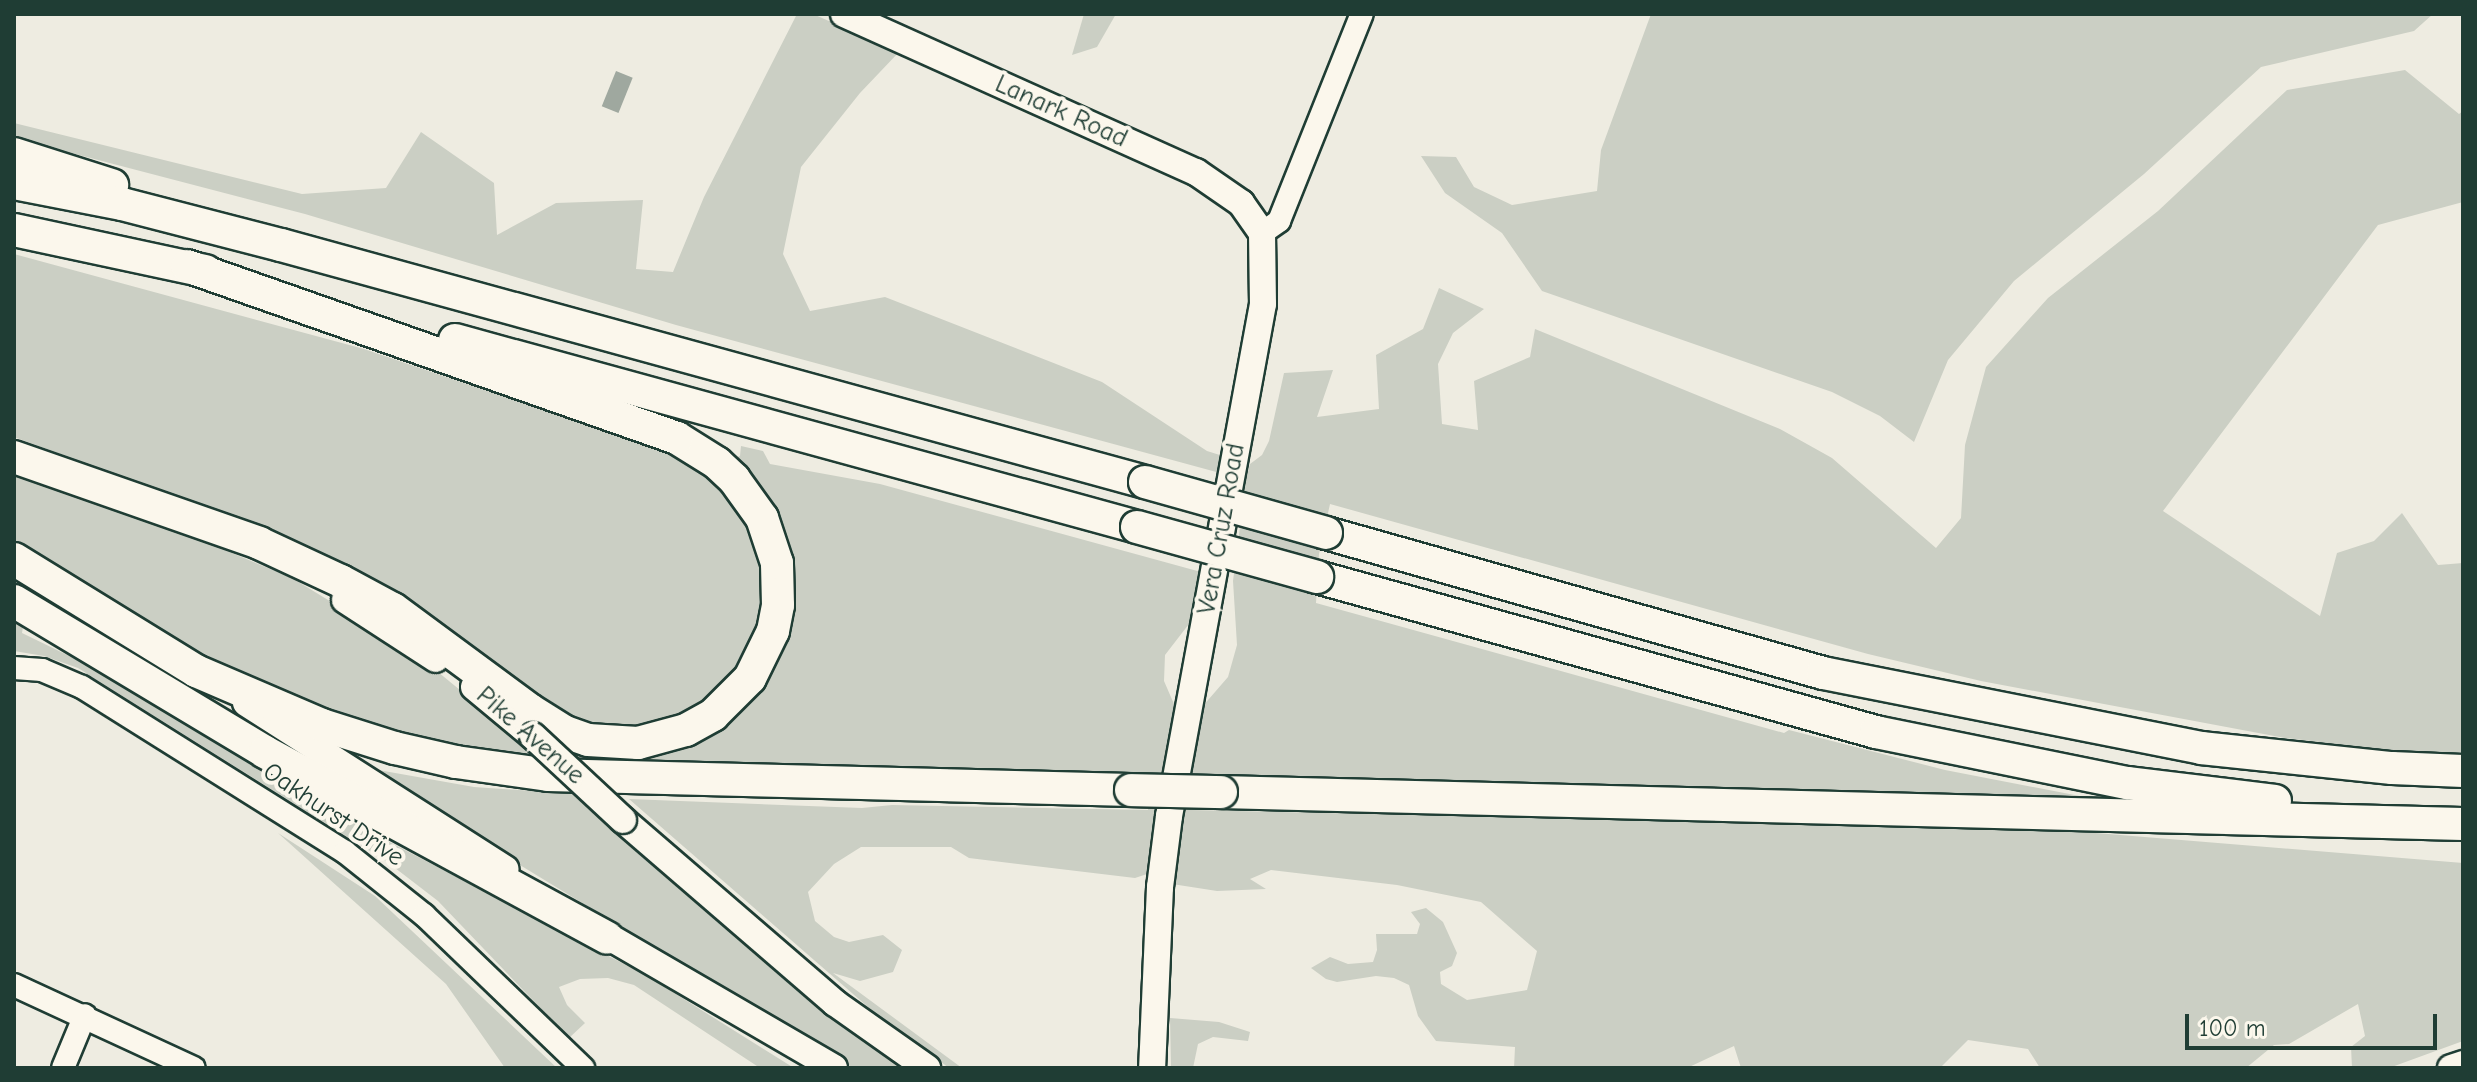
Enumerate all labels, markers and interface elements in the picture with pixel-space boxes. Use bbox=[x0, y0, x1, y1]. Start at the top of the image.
street label: Lanark Road bbox=[990, 69, 1132, 155]
street label: Vera Cruz Road bbox=[1192, 441, 1252, 617]
street label: Pike Avenue bbox=[469, 680, 591, 792]
street label: Oakhurst Drive bbox=[257, 756, 409, 874]
scale bar bbox=[2189, 998, 2441, 1048]
text: 100 m bbox=[2199, 1014, 2266, 1042]

